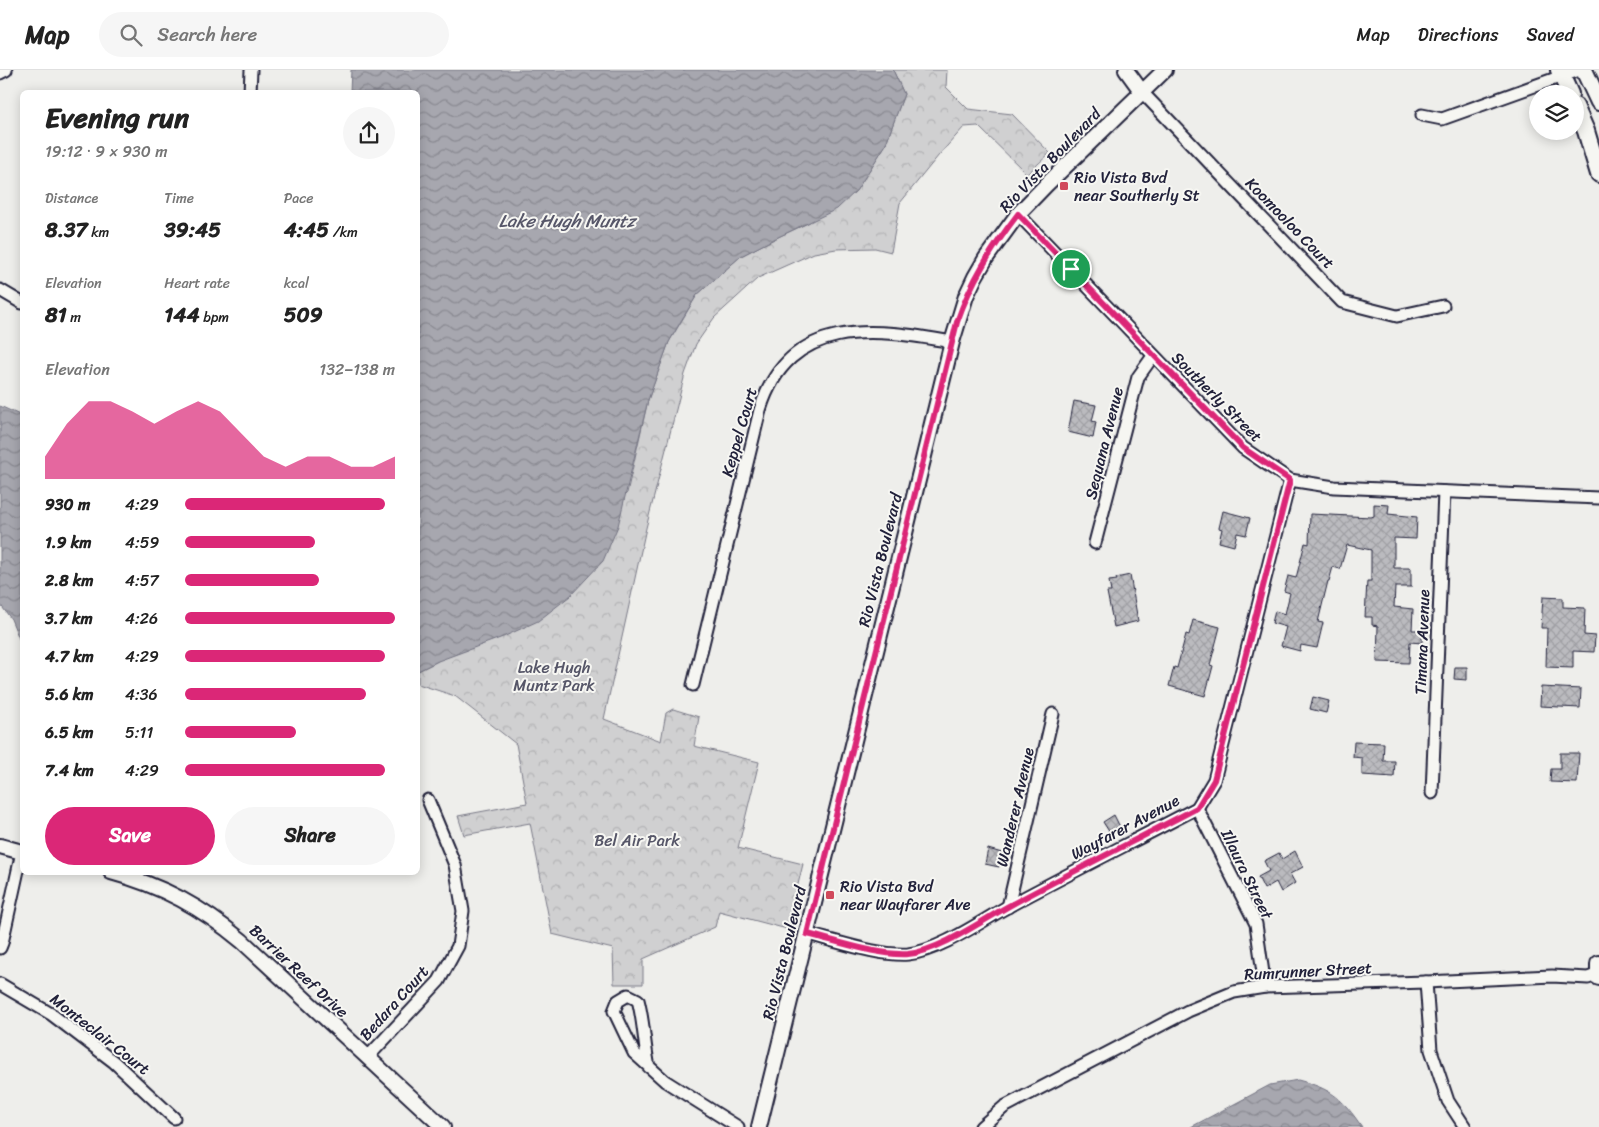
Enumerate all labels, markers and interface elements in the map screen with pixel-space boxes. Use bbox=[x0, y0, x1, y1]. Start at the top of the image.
search box bbox=[99, 12, 449, 57]
text: Map bbox=[25, 14, 69, 56]
text: Search here bbox=[157, 18, 257, 51]
text: Map bbox=[1357, 19, 1390, 51]
text: Directions bbox=[1418, 19, 1499, 51]
text: Saved bbox=[1527, 19, 1574, 51]
icon: search bbox=[117, 21, 145, 49]
map controls bbox=[1529, 85, 1584, 140]
button: layers bbox=[1529, 85, 1584, 140]
text: Evening run bbox=[45, 93, 189, 142]
street label: Rio Vista Boulevard bbox=[992, 99, 1109, 219]
button: share bbox=[343, 107, 395, 159]
text: 19:12 · 9 × 930 m bbox=[45, 137, 167, 166]
place label: Rio Vista Bvd near Southerly St bbox=[1074, 163, 1200, 210]
street label: Koomooloo Court bbox=[1238, 170, 1342, 276]
marker: Rio Vista Bvd near Southerly St bbox=[1058, 180, 1070, 192]
text: Distance bbox=[45, 186, 98, 211]
text: Time bbox=[164, 186, 194, 211]
text: Pace bbox=[284, 186, 313, 211]
water label: Lake Hugh Muntz bbox=[499, 205, 638, 237]
text: 8.37 bbox=[45, 211, 88, 249]
text: 39:45 bbox=[164, 211, 221, 249]
text: 4:45 bbox=[284, 211, 329, 249]
text: km bbox=[88, 220, 109, 245]
text: /km bbox=[329, 220, 358, 245]
pin bbox=[1050, 248, 1092, 290]
icon: arrive bbox=[1057, 255, 1085, 283]
text: Elevation bbox=[45, 271, 102, 296]
text: Heart rate bbox=[164, 271, 230, 296]
text: kcal bbox=[284, 271, 309, 296]
text: 81 bbox=[45, 296, 67, 334]
text: 144 bbox=[164, 296, 200, 334]
text: 509 bbox=[284, 296, 323, 334]
text: m bbox=[67, 305, 81, 330]
text: bpm bbox=[200, 305, 229, 330]
street label: Southerly Street bbox=[1164, 344, 1270, 450]
text: Elevation bbox=[45, 355, 110, 384]
text: 132–138 m bbox=[319, 355, 395, 384]
street label: Keppel Court bbox=[712, 384, 766, 480]
street label: Sequana Avenue bbox=[1076, 384, 1132, 502]
street label: Rio Vista Boulevard bbox=[849, 488, 911, 630]
text: 930 m bbox=[45, 490, 90, 519]
text: 4:29 bbox=[125, 490, 159, 519]
text: 1.9 km bbox=[45, 528, 91, 557]
text: 4:59 bbox=[125, 528, 159, 557]
text: 2.8 km bbox=[45, 566, 94, 595]
text: 4:57 bbox=[125, 566, 159, 595]
street label: Timana Avenue bbox=[1406, 588, 1438, 695]
text: 3.7 km bbox=[45, 604, 93, 633]
text: 4:26 bbox=[125, 604, 158, 633]
text: 4.7 km bbox=[45, 642, 94, 671]
text: 4:29 bbox=[125, 642, 159, 671]
park label: Lake Hugh Muntz Park bbox=[513, 653, 595, 700]
text: 5.6 km bbox=[45, 680, 94, 709]
text: 4:36 bbox=[125, 680, 158, 709]
text: 6.5 km bbox=[45, 718, 94, 747]
text: 5:11 bbox=[125, 718, 153, 747]
street label: Wanderer Avenue bbox=[987, 744, 1043, 870]
text: 7.4 km bbox=[45, 756, 94, 785]
text: 4:29 bbox=[125, 756, 159, 785]
street label: Wayfarer Avenue bbox=[1065, 786, 1185, 868]
button: Save bbox=[45, 807, 215, 865]
button: Share bbox=[225, 807, 395, 865]
street label: Illaura Street bbox=[1212, 823, 1282, 925]
park label: Bel Air Park bbox=[594, 826, 680, 855]
place label: Rio Vista Bvd near Wayfarer Ave bbox=[840, 872, 971, 919]
street label: Rio Vista Boulevard bbox=[753, 881, 815, 1023]
marker: Rio Vista Bvd near Wayfarer Ave bbox=[824, 889, 836, 901]
street label: Barrier Reef Drive bbox=[242, 917, 356, 1025]
street label: Rumrunner Street bbox=[1243, 953, 1373, 989]
street label: Bedara Court bbox=[352, 958, 436, 1048]
street label: Monteclair Court bbox=[43, 985, 157, 1083]

